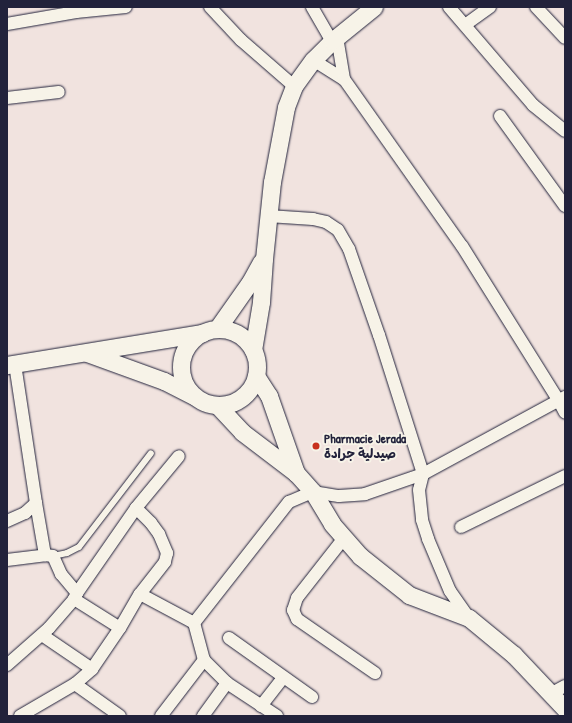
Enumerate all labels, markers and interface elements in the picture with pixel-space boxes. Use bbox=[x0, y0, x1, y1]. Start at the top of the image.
place label: Pharmacie Jerada صيدلية جرادة bbox=[324, 431, 406, 462]
marker: Pharmacie Jerada صيدلية جرادة bbox=[311, 441, 321, 451]

